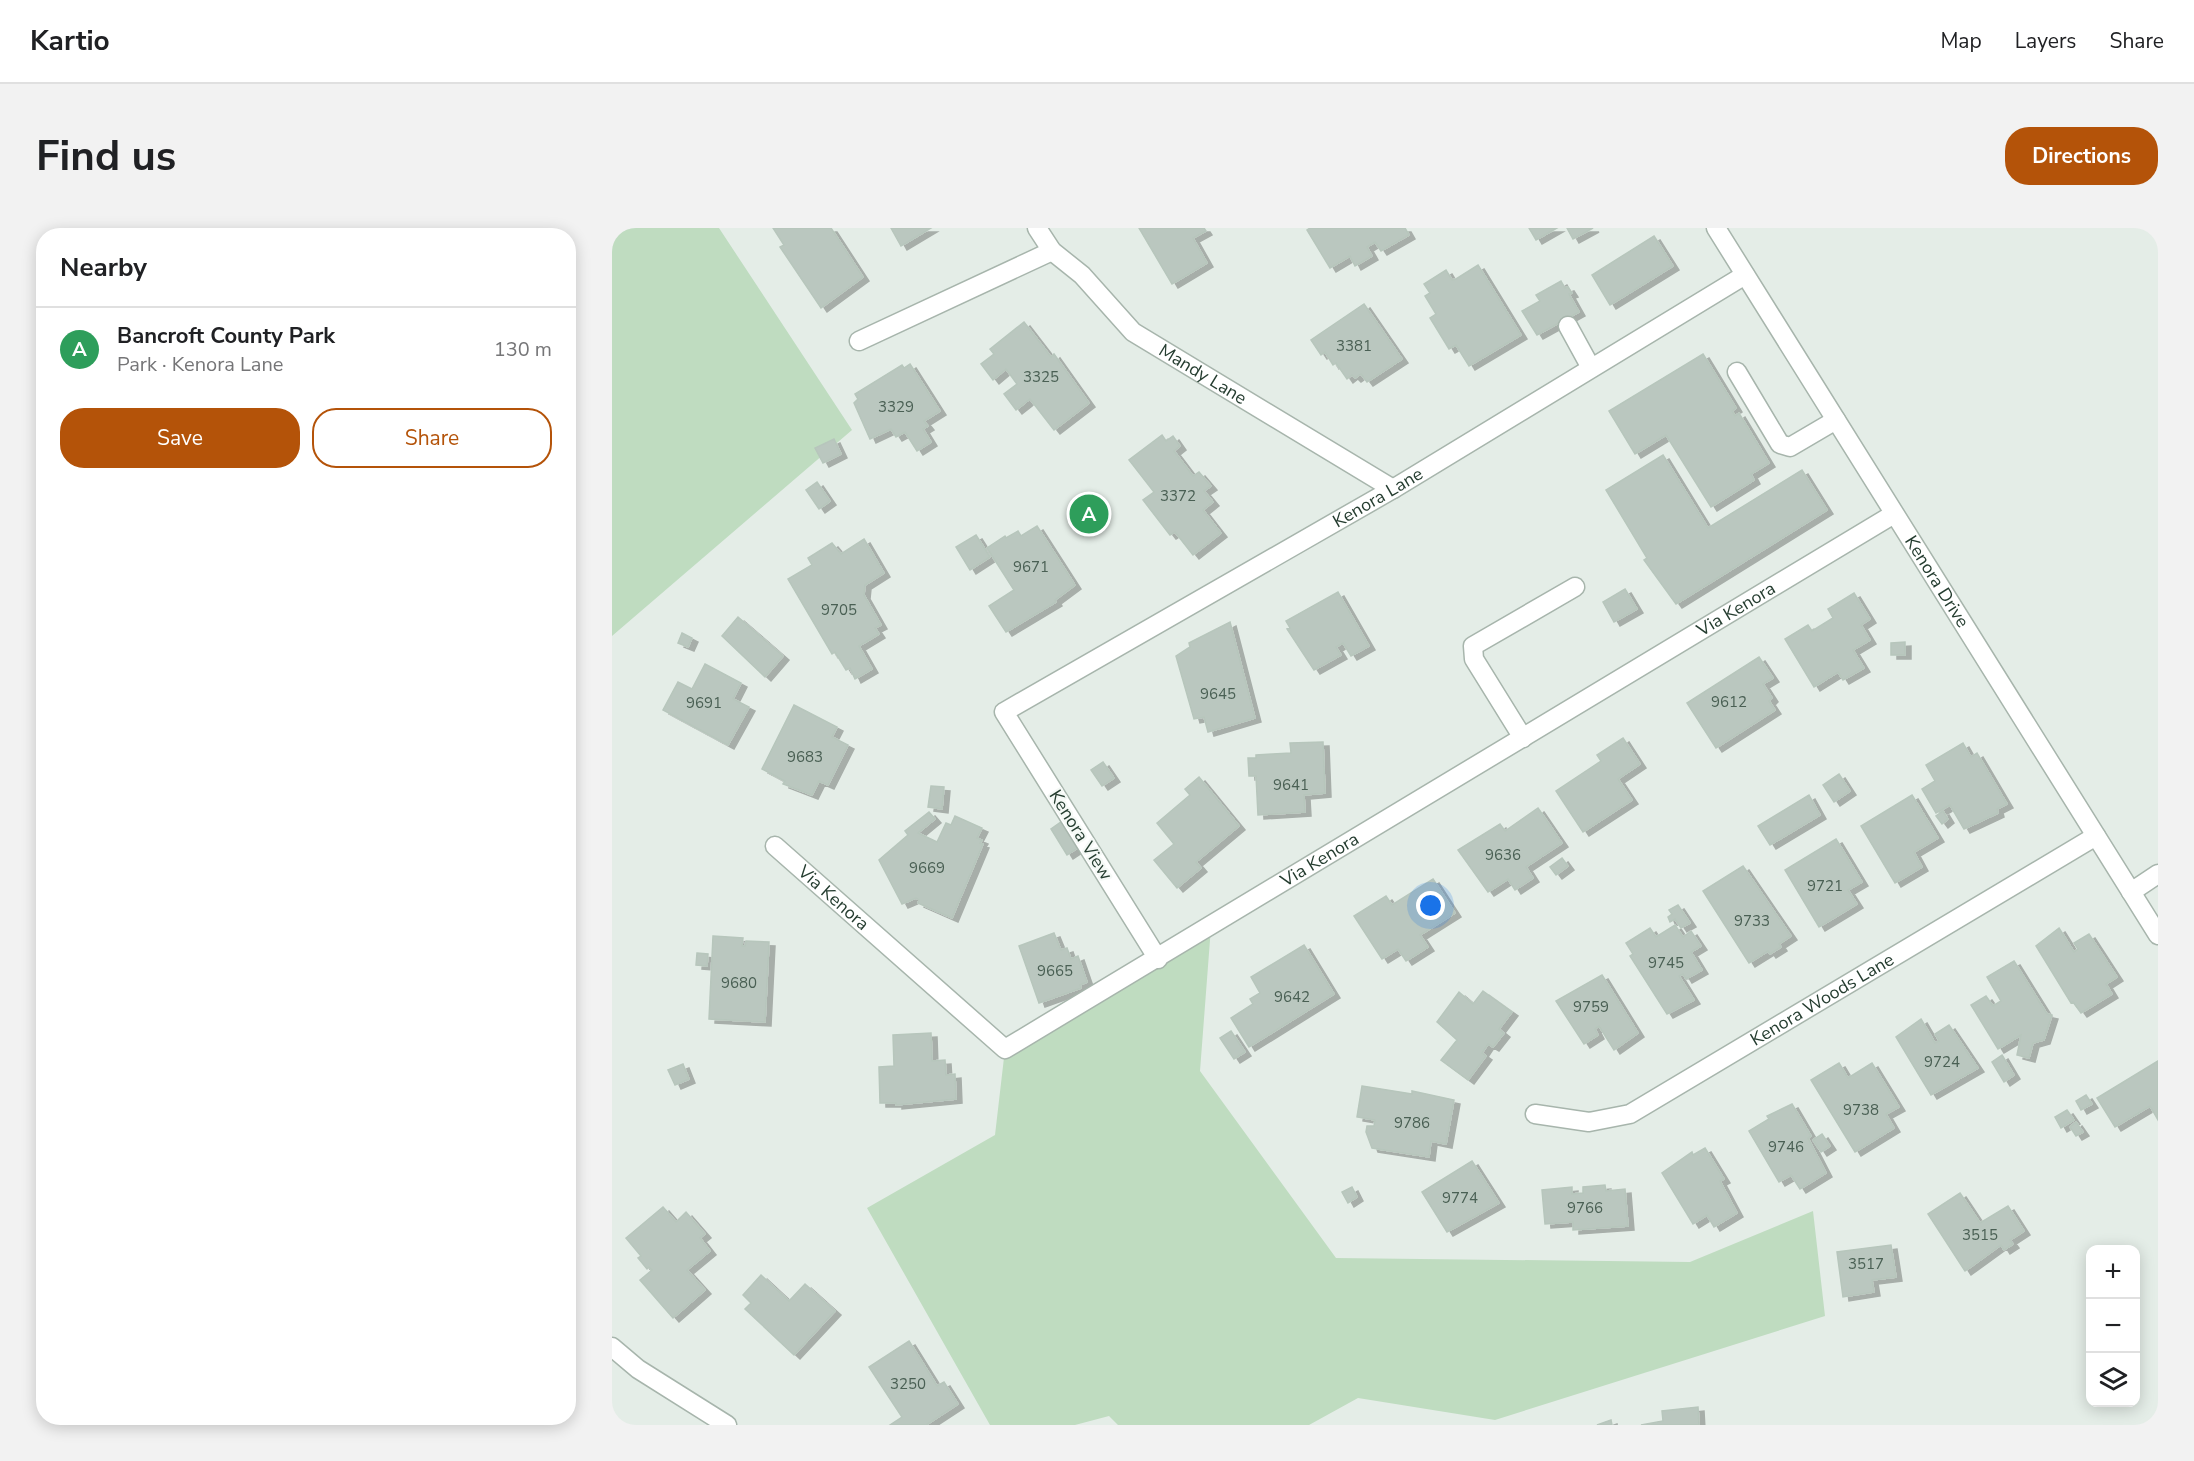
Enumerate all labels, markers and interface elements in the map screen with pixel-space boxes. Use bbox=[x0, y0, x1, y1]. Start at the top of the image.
text: Kartio bbox=[30, 22, 110, 60]
text: Map bbox=[1940, 27, 1982, 55]
text: Layers bbox=[2015, 27, 2076, 55]
text: Share bbox=[2109, 27, 2164, 55]
button: Directions bbox=[2005, 127, 2158, 185]
text: Find us bbox=[36, 128, 176, 185]
text: Nearby bbox=[60, 250, 147, 285]
text: Bancroft County Park bbox=[117, 321, 335, 351]
text: A bbox=[72, 336, 87, 363]
text: 130 m bbox=[494, 336, 552, 363]
house number: 3381 bbox=[1336, 336, 1372, 356]
street label: Mandy Lane bbox=[1154, 338, 1251, 410]
text: Park · Kenora Lane bbox=[117, 351, 283, 378]
house number: 3325 bbox=[1023, 367, 1059, 387]
house number: 3329 bbox=[878, 397, 914, 417]
button: Save bbox=[60, 408, 300, 468]
button: Share bbox=[312, 408, 552, 468]
street label: Kenora Lane bbox=[1328, 462, 1427, 533]
house number: 3372 bbox=[1160, 486, 1196, 506]
pin: A bbox=[1070, 492, 1108, 536]
street label: Kenora Drive bbox=[1899, 531, 1975, 632]
house number: 9671 bbox=[1013, 557, 1049, 577]
street label: Via Kenora bbox=[1691, 576, 1780, 642]
house number: 9705 bbox=[821, 600, 857, 620]
house number: 9645 bbox=[1200, 684, 1236, 704]
house number: 9612 bbox=[1711, 692, 1747, 712]
house number: 9691 bbox=[686, 693, 722, 713]
house number: 9683 bbox=[787, 747, 823, 767]
house number: 9641 bbox=[1273, 775, 1309, 795]
street label: Kenora View bbox=[1044, 785, 1118, 885]
street label: Via Kenora bbox=[1275, 827, 1363, 893]
house number: 9636 bbox=[1485, 845, 1521, 865]
house number: 9669 bbox=[909, 858, 945, 878]
street label: Via Kenora bbox=[792, 859, 874, 936]
house number: 9721 bbox=[1807, 876, 1843, 896]
your location bbox=[1416, 891, 1445, 920]
house number: 9733 bbox=[1734, 911, 1770, 931]
street label: Kenora Woods Lane bbox=[1746, 947, 1898, 1052]
house number: 9745 bbox=[1648, 953, 1684, 973]
house number: 9665 bbox=[1037, 961, 1073, 981]
house number: 9680 bbox=[721, 973, 757, 993]
house number: 9642 bbox=[1274, 987, 1310, 1007]
house number: 9759 bbox=[1573, 997, 1609, 1017]
house number: 9724 bbox=[1924, 1052, 1960, 1072]
house number: 9738 bbox=[1843, 1100, 1879, 1120]
house number: 9786 bbox=[1394, 1113, 1430, 1133]
house number: 9746 bbox=[1768, 1137, 1804, 1157]
house number: 9774 bbox=[1442, 1188, 1478, 1208]
house number: 9766 bbox=[1567, 1198, 1603, 1218]
house number: 3515 bbox=[1962, 1225, 1998, 1245]
map controls bbox=[2086, 1245, 2140, 1407]
button: + bbox=[2086, 1245, 2140, 1299]
house number: 3517 bbox=[1848, 1254, 1884, 1274]
button: − bbox=[2086, 1299, 2140, 1353]
button: layers bbox=[2086, 1353, 2140, 1407]
house number: 3250 bbox=[890, 1374, 926, 1394]

